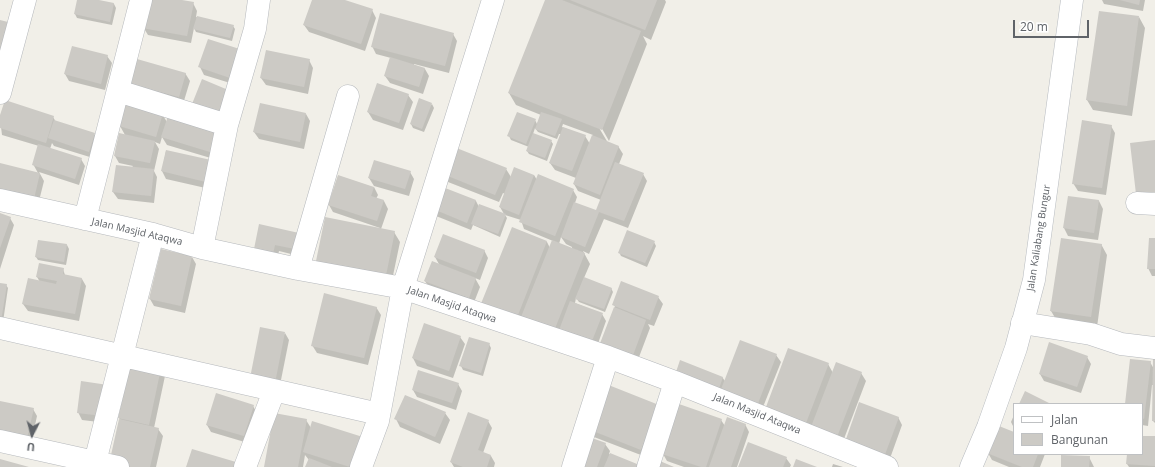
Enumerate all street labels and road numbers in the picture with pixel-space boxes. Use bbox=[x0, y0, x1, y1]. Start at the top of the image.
street label: Jalan Kaliabang Bungur bbox=[1025, 184, 1053, 292]
street label: Jalan Masjid Ataqwa bbox=[90, 216, 184, 248]
street label: Jalan Masjid Ataqwa bbox=[406, 284, 498, 326]
street label: Jalan Masjid Ataqwa bbox=[712, 391, 802, 437]

